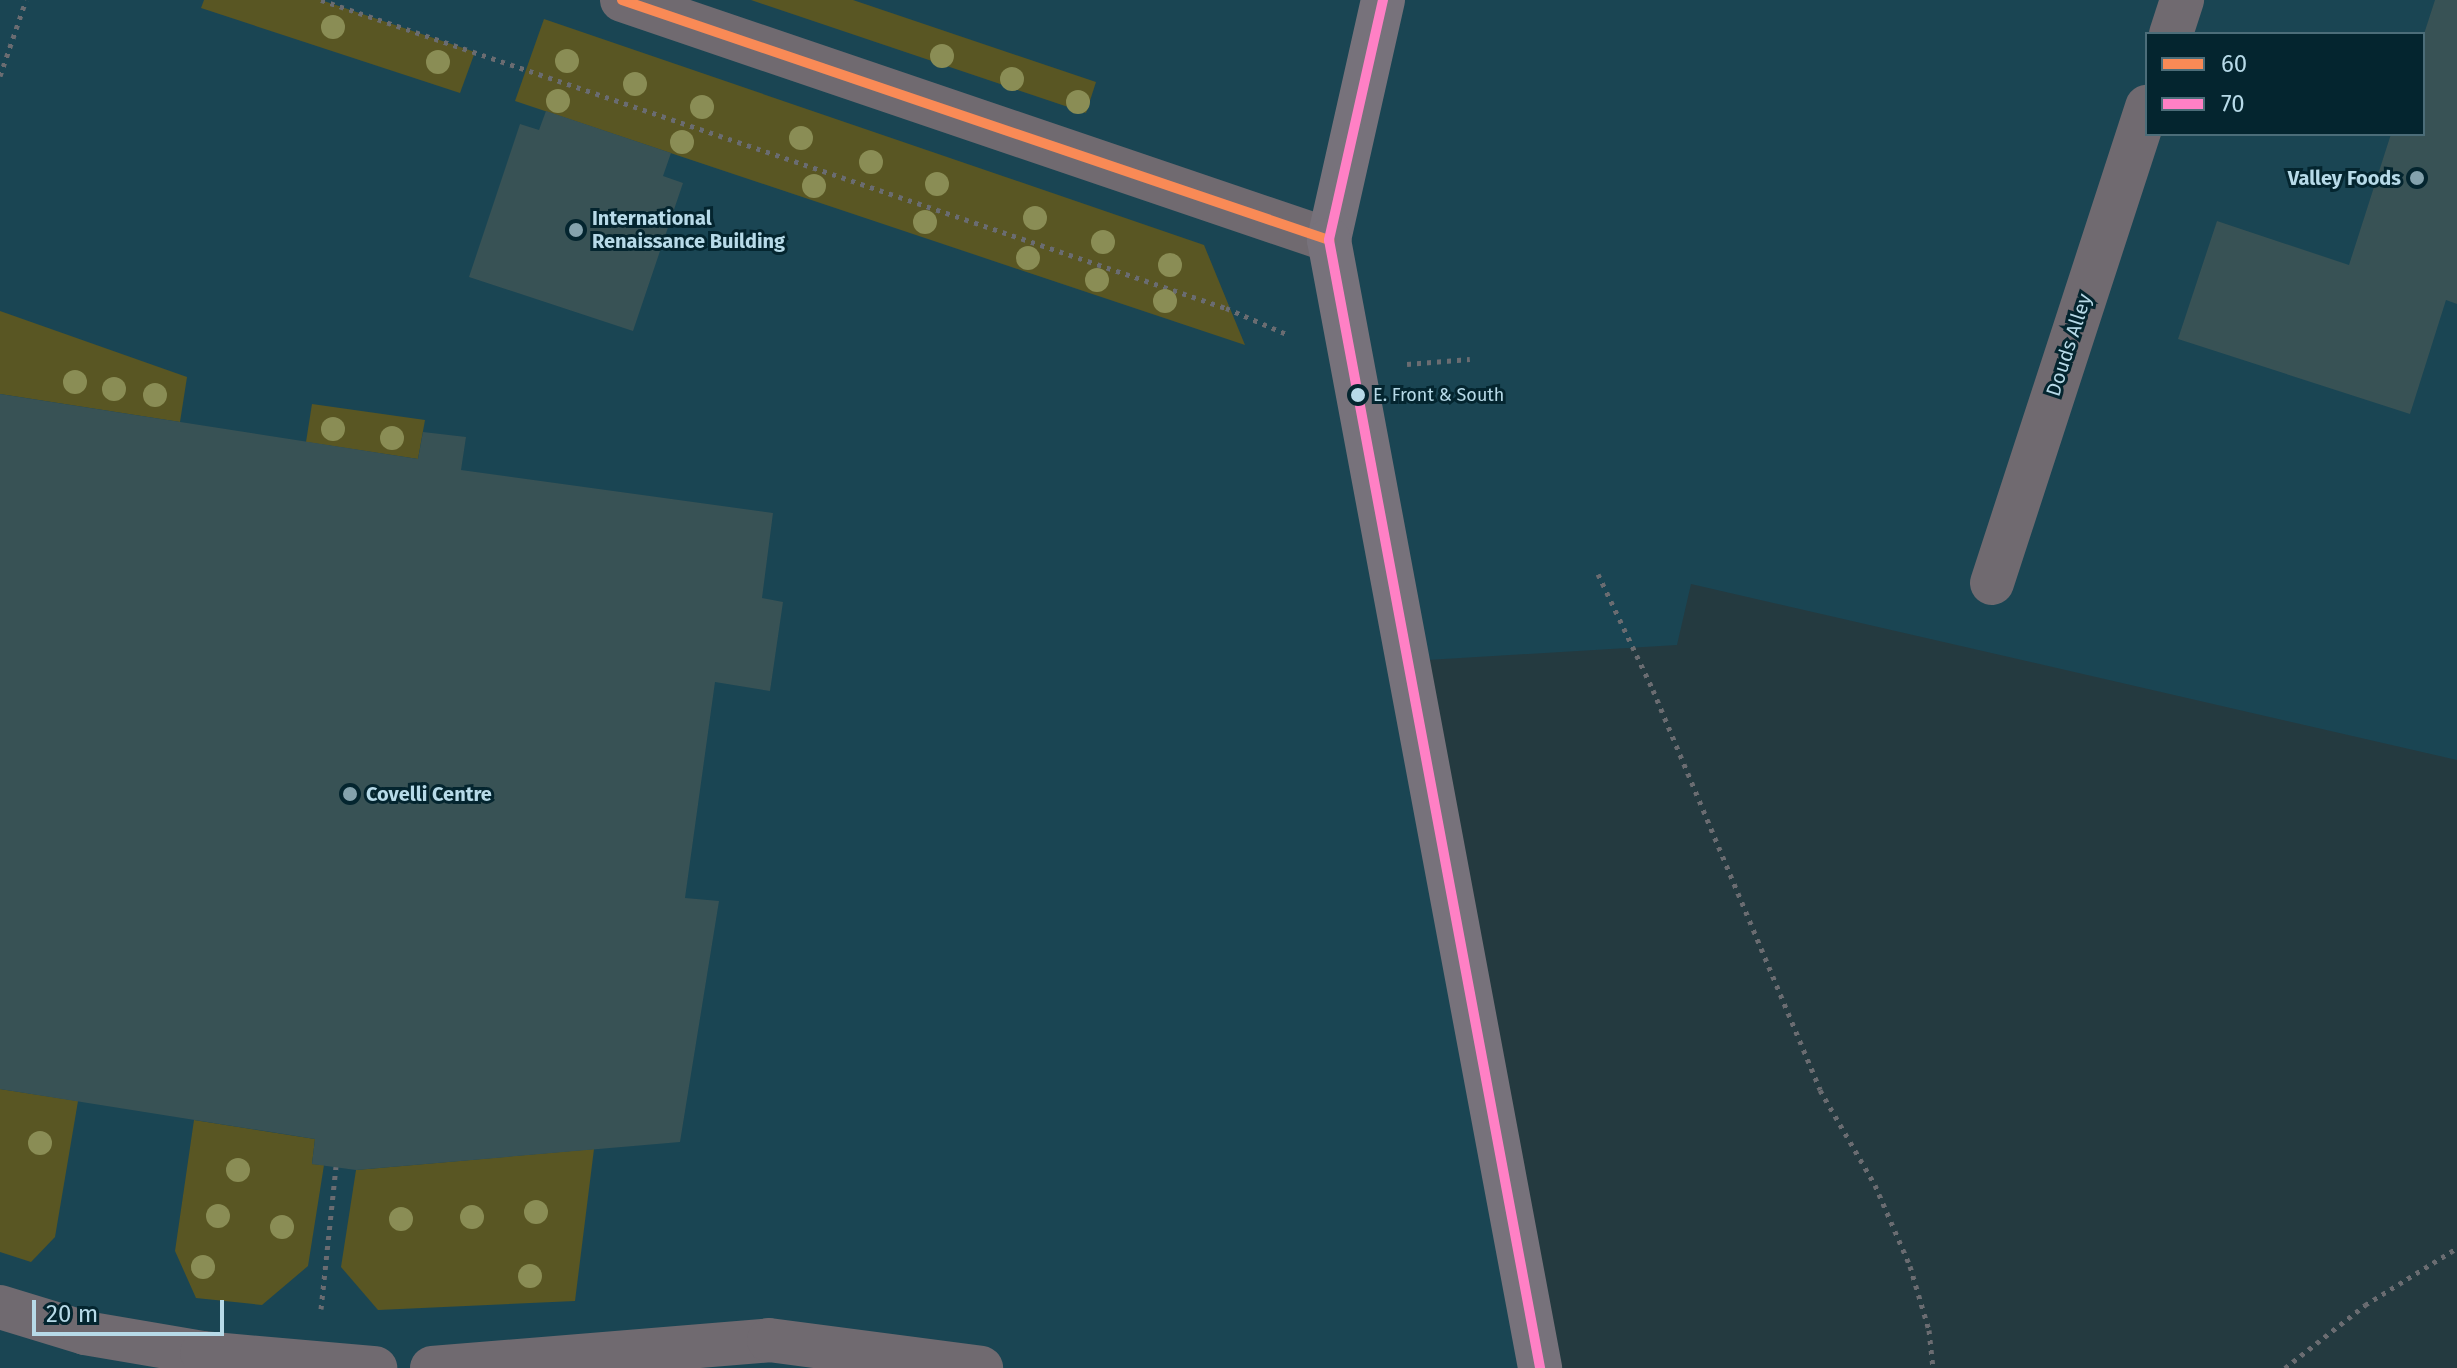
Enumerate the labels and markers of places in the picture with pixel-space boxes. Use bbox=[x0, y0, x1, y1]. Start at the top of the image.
place label: Valley Foods bbox=[2288, 166, 2401, 190]
marker: Valley Foods bbox=[2408, 169, 2426, 187]
place label: International Renaissance Building bbox=[592, 206, 785, 253]
marker: International Renaissance Building bbox=[567, 221, 585, 239]
place label: E. Front & South bbox=[1373, 384, 1504, 406]
marker: E. Front & South bbox=[1350, 387, 1366, 403]
place label: Covelli Centre bbox=[366, 782, 492, 806]
marker: Covelli Centre bbox=[341, 785, 359, 803]

